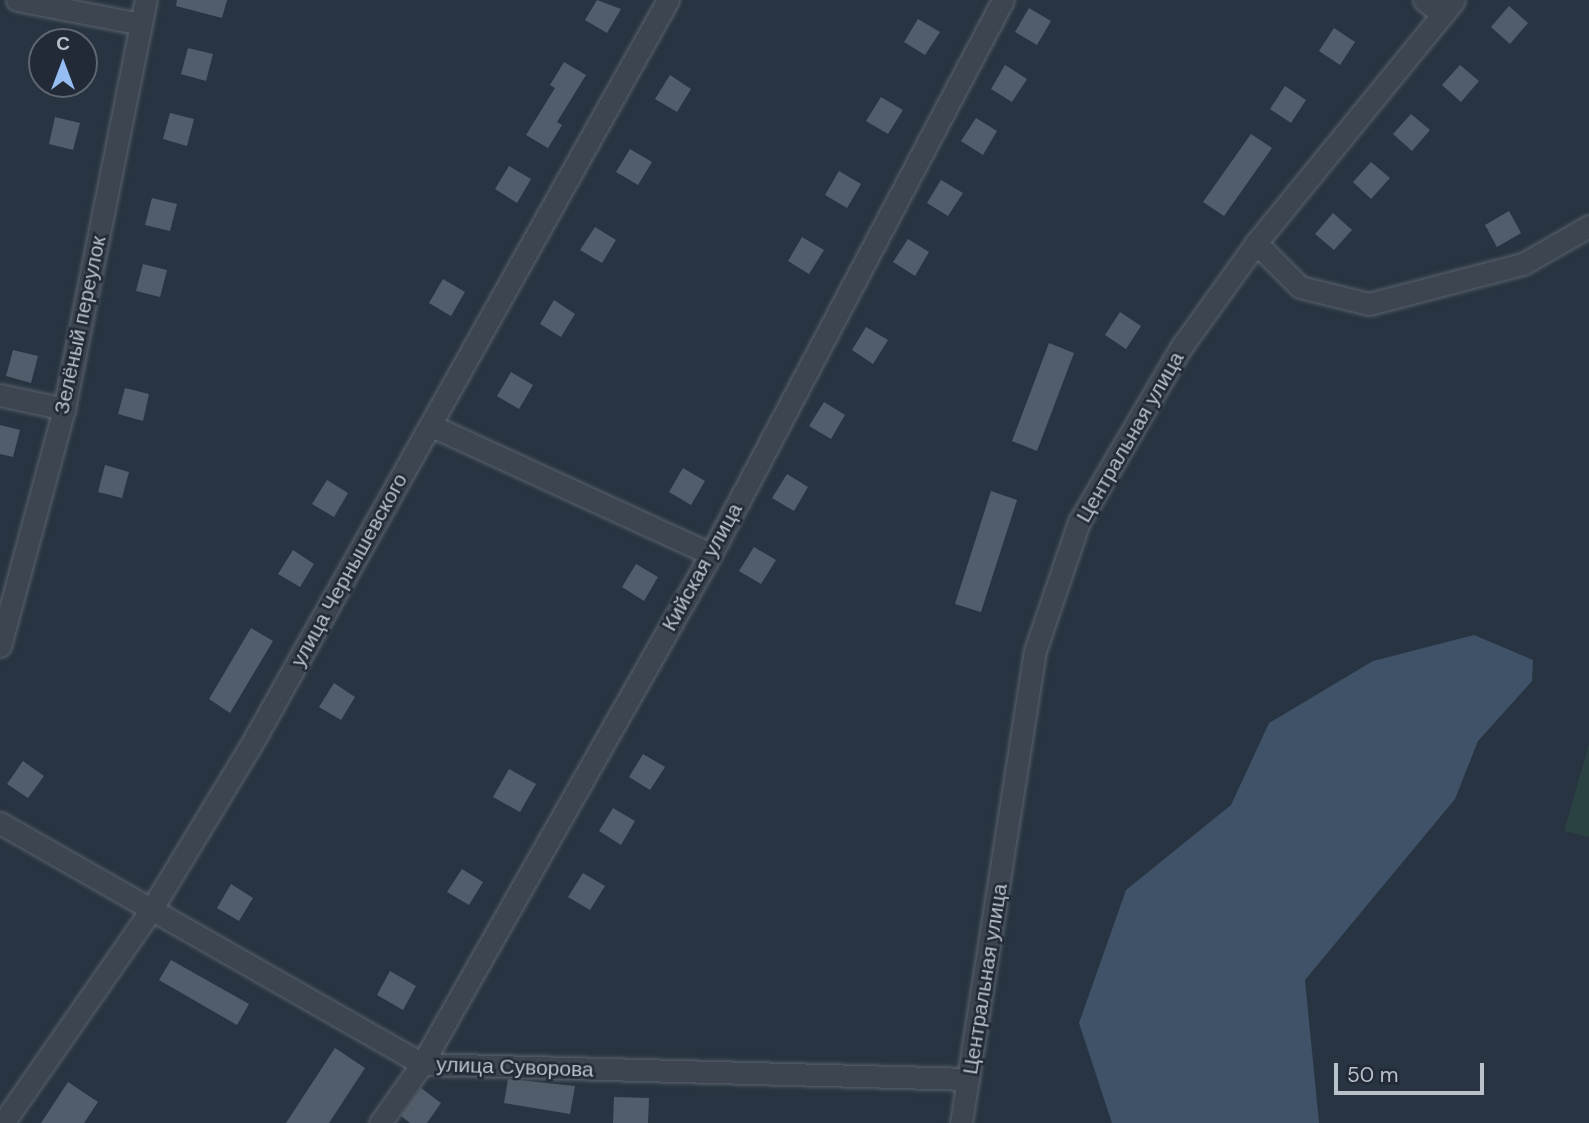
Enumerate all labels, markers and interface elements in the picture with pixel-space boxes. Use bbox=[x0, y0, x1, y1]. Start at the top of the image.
north arrow bbox=[28, 28, 98, 98]
text: С bbox=[56, 31, 70, 56]
street label: Зелёный переулок bbox=[49, 234, 111, 416]
street label: Центральная улица bbox=[1071, 347, 1189, 527]
street label: улица Чернышевского bbox=[285, 469, 413, 671]
street label: Кийская улица bbox=[657, 499, 747, 635]
street label: Центральная улица bbox=[957, 882, 1013, 1076]
scale bar bbox=[1337, 1050, 1488, 1094]
street label: улица Суворова bbox=[436, 1052, 594, 1082]
text: 50 m bbox=[1347, 1061, 1398, 1089]

